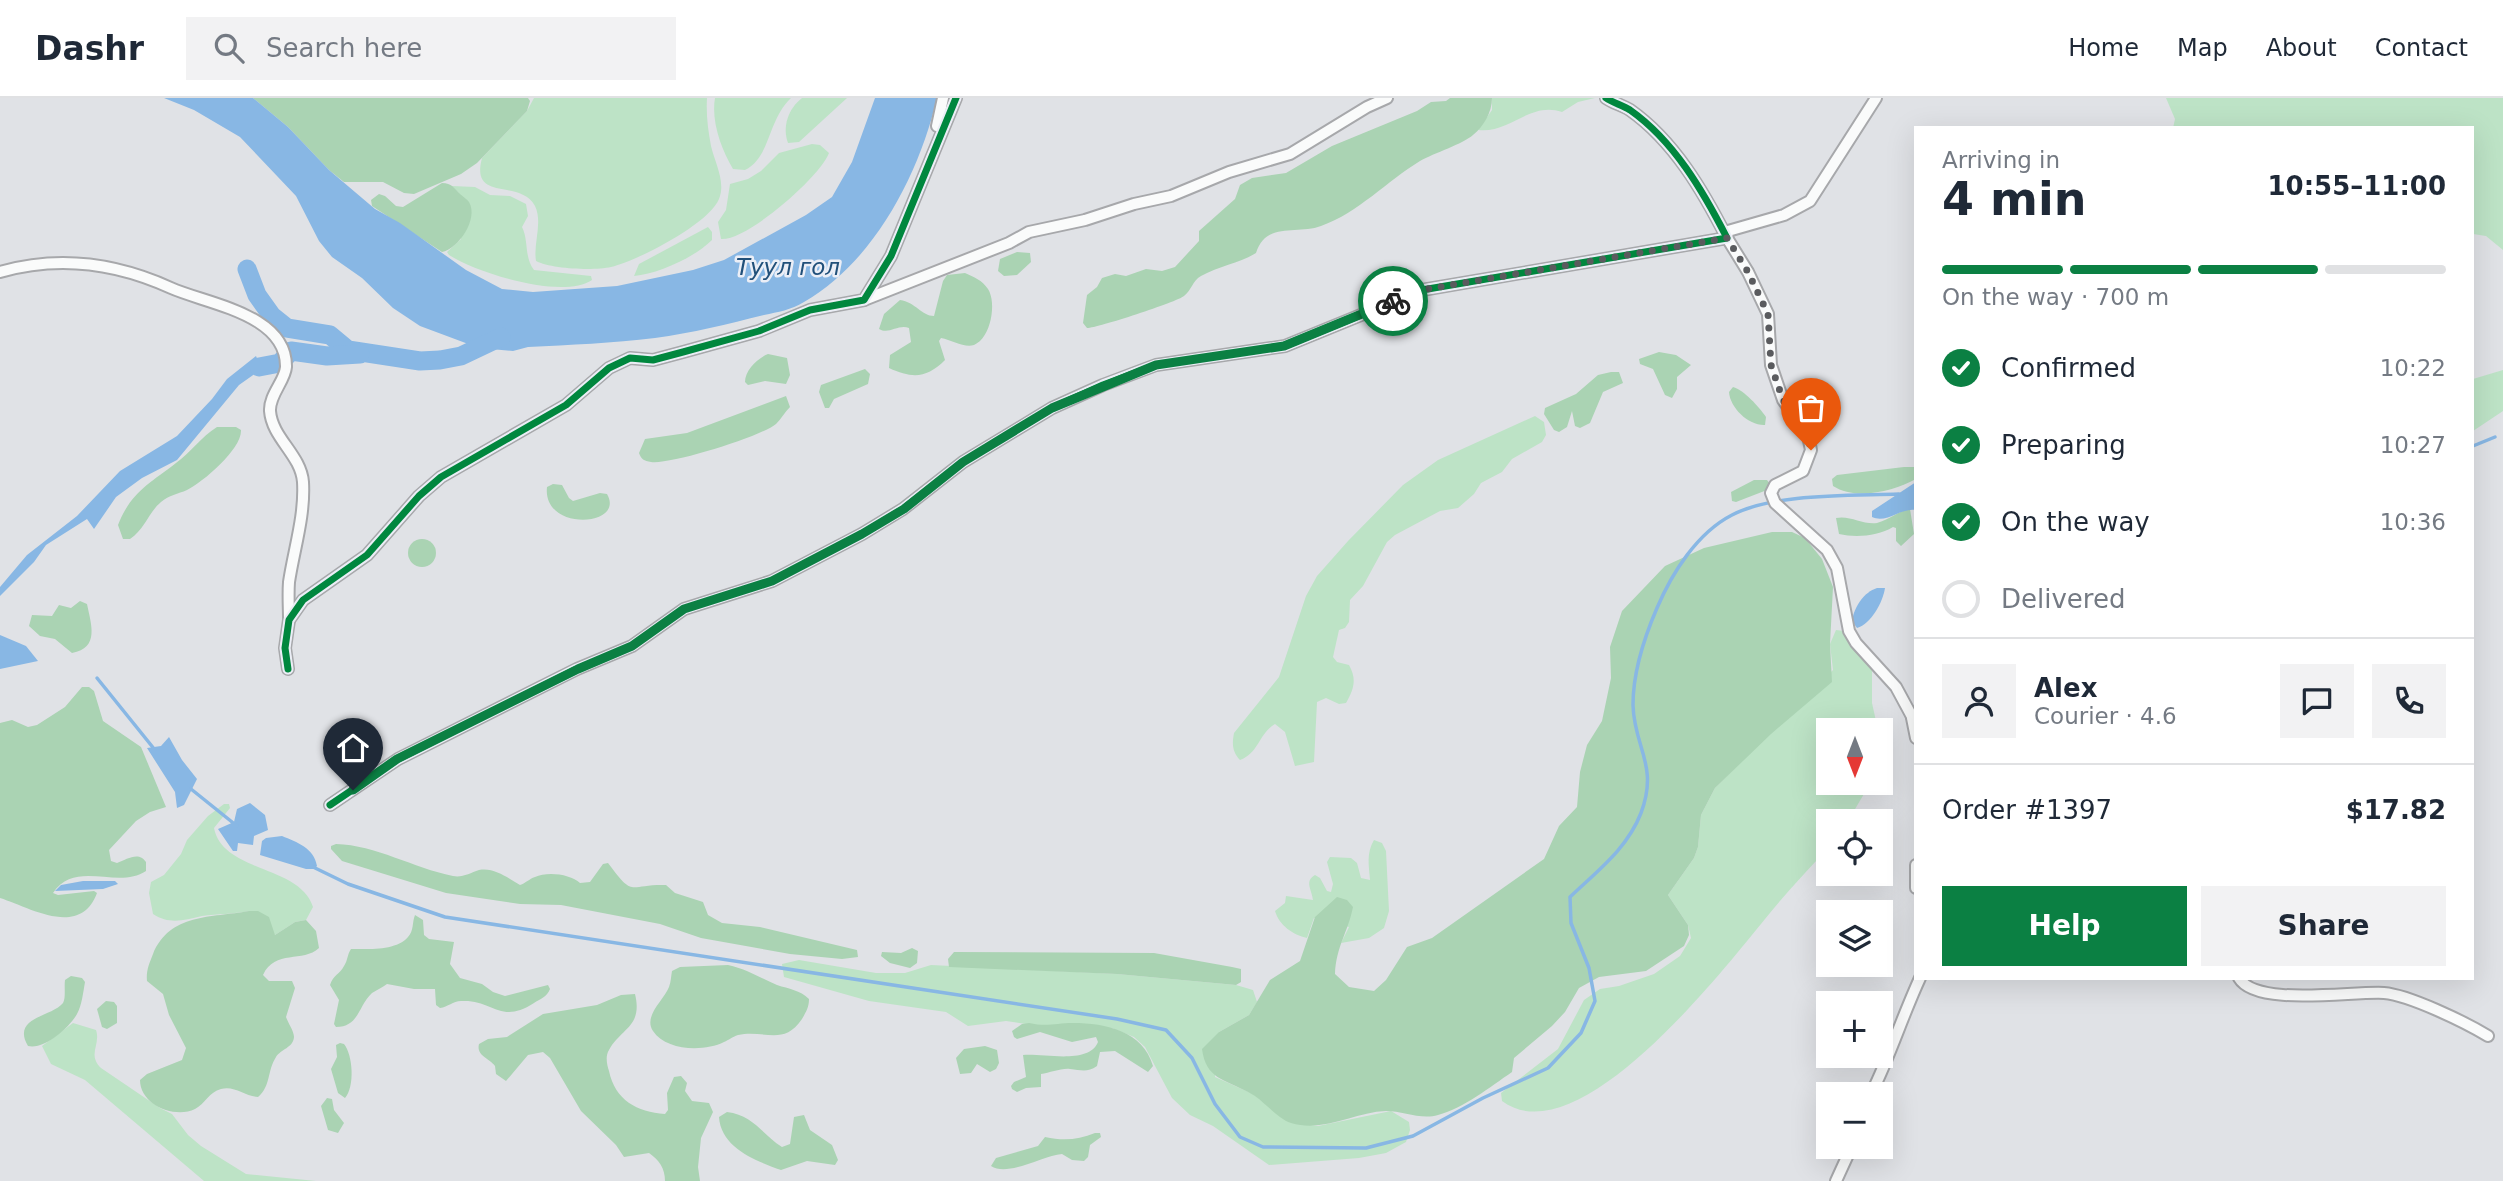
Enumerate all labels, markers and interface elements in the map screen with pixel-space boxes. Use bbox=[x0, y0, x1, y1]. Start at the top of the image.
search box bbox=[186, 17, 676, 80]
text: Dashr bbox=[35, 29, 144, 68]
icon: search bbox=[210, 29, 248, 67]
text: Search here bbox=[266, 33, 422, 63]
text: Home bbox=[2068, 34, 2139, 62]
text: Map bbox=[2177, 34, 2228, 62]
text: About bbox=[2266, 34, 2337, 62]
text: Contact bbox=[2375, 34, 2468, 62]
text: Arriving in bbox=[1942, 147, 2060, 173]
text: 10:55–11:00 bbox=[2267, 171, 2446, 201]
text: 4 min bbox=[1942, 172, 2086, 226]
water label: Туул гол bbox=[736, 254, 840, 280]
courier bbox=[1358, 266, 1428, 336]
icon: bike bbox=[1374, 282, 1412, 320]
text: On the way · 700 m bbox=[1942, 284, 2169, 310]
icon: check bbox=[1942, 349, 1980, 387]
text: Confirmed bbox=[2001, 353, 2136, 383]
text: 10:22 bbox=[2380, 355, 2446, 381]
pin bbox=[1781, 378, 1841, 450]
icon: bag bbox=[1792, 389, 1830, 427]
icon: check bbox=[1942, 426, 1980, 464]
text: Preparing bbox=[2001, 430, 2126, 460]
text: 10:27 bbox=[2380, 432, 2446, 458]
icon: check bbox=[1942, 503, 1980, 541]
text: On the way bbox=[2001, 507, 2150, 537]
text: 10:36 bbox=[2380, 509, 2446, 535]
text: Delivered bbox=[2001, 584, 2125, 614]
button: person bbox=[1942, 664, 2016, 738]
button: chat bbox=[2280, 664, 2354, 738]
button: phone bbox=[2372, 664, 2446, 738]
text: Alex bbox=[2034, 673, 2097, 703]
text: Courier · 4.6 bbox=[2034, 703, 2177, 729]
pin bbox=[323, 718, 383, 790]
north arrow bbox=[1816, 718, 1894, 794]
map controls bbox=[1816, 718, 1893, 1159]
icon: home bbox=[334, 729, 372, 767]
text: Order #1397 bbox=[1942, 795, 2112, 825]
text: $17.82 bbox=[2346, 795, 2446, 825]
button: locate bbox=[1816, 809, 1893, 886]
button: Help bbox=[1942, 886, 2187, 966]
button: Share bbox=[2201, 886, 2446, 966]
button: layers bbox=[1816, 900, 1893, 977]
button: + bbox=[1816, 991, 1893, 1068]
button: − bbox=[1816, 1082, 1893, 1159]

